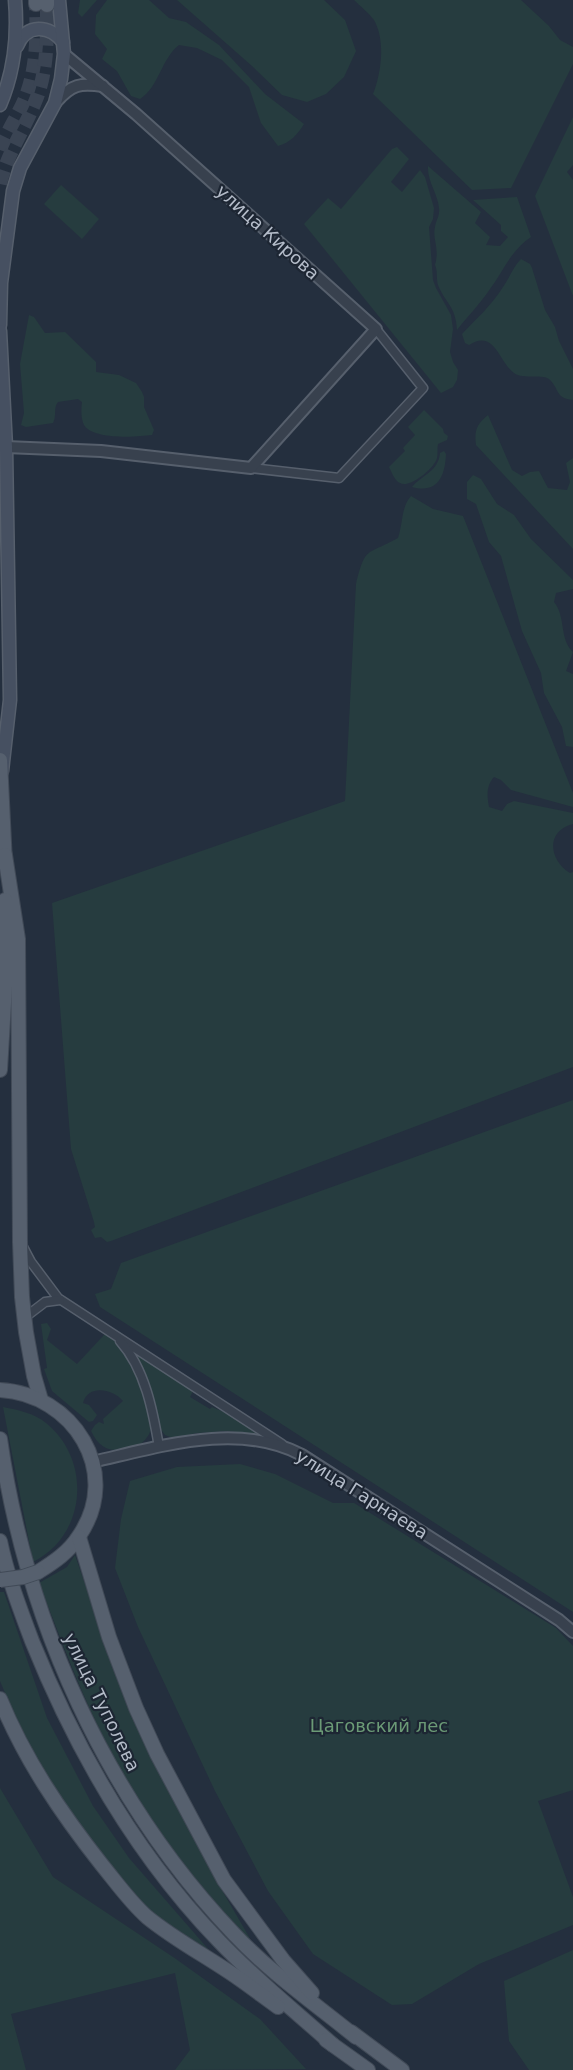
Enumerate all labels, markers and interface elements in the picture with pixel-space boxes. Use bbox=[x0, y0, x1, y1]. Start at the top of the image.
street label: улица Кирова bbox=[212, 180, 324, 284]
street label: улица Гарнаева bbox=[292, 1445, 432, 1543]
street label: улица Туполева bbox=[59, 1629, 145, 1775]
park label: Цаговский лес bbox=[310, 1715, 448, 1736]

